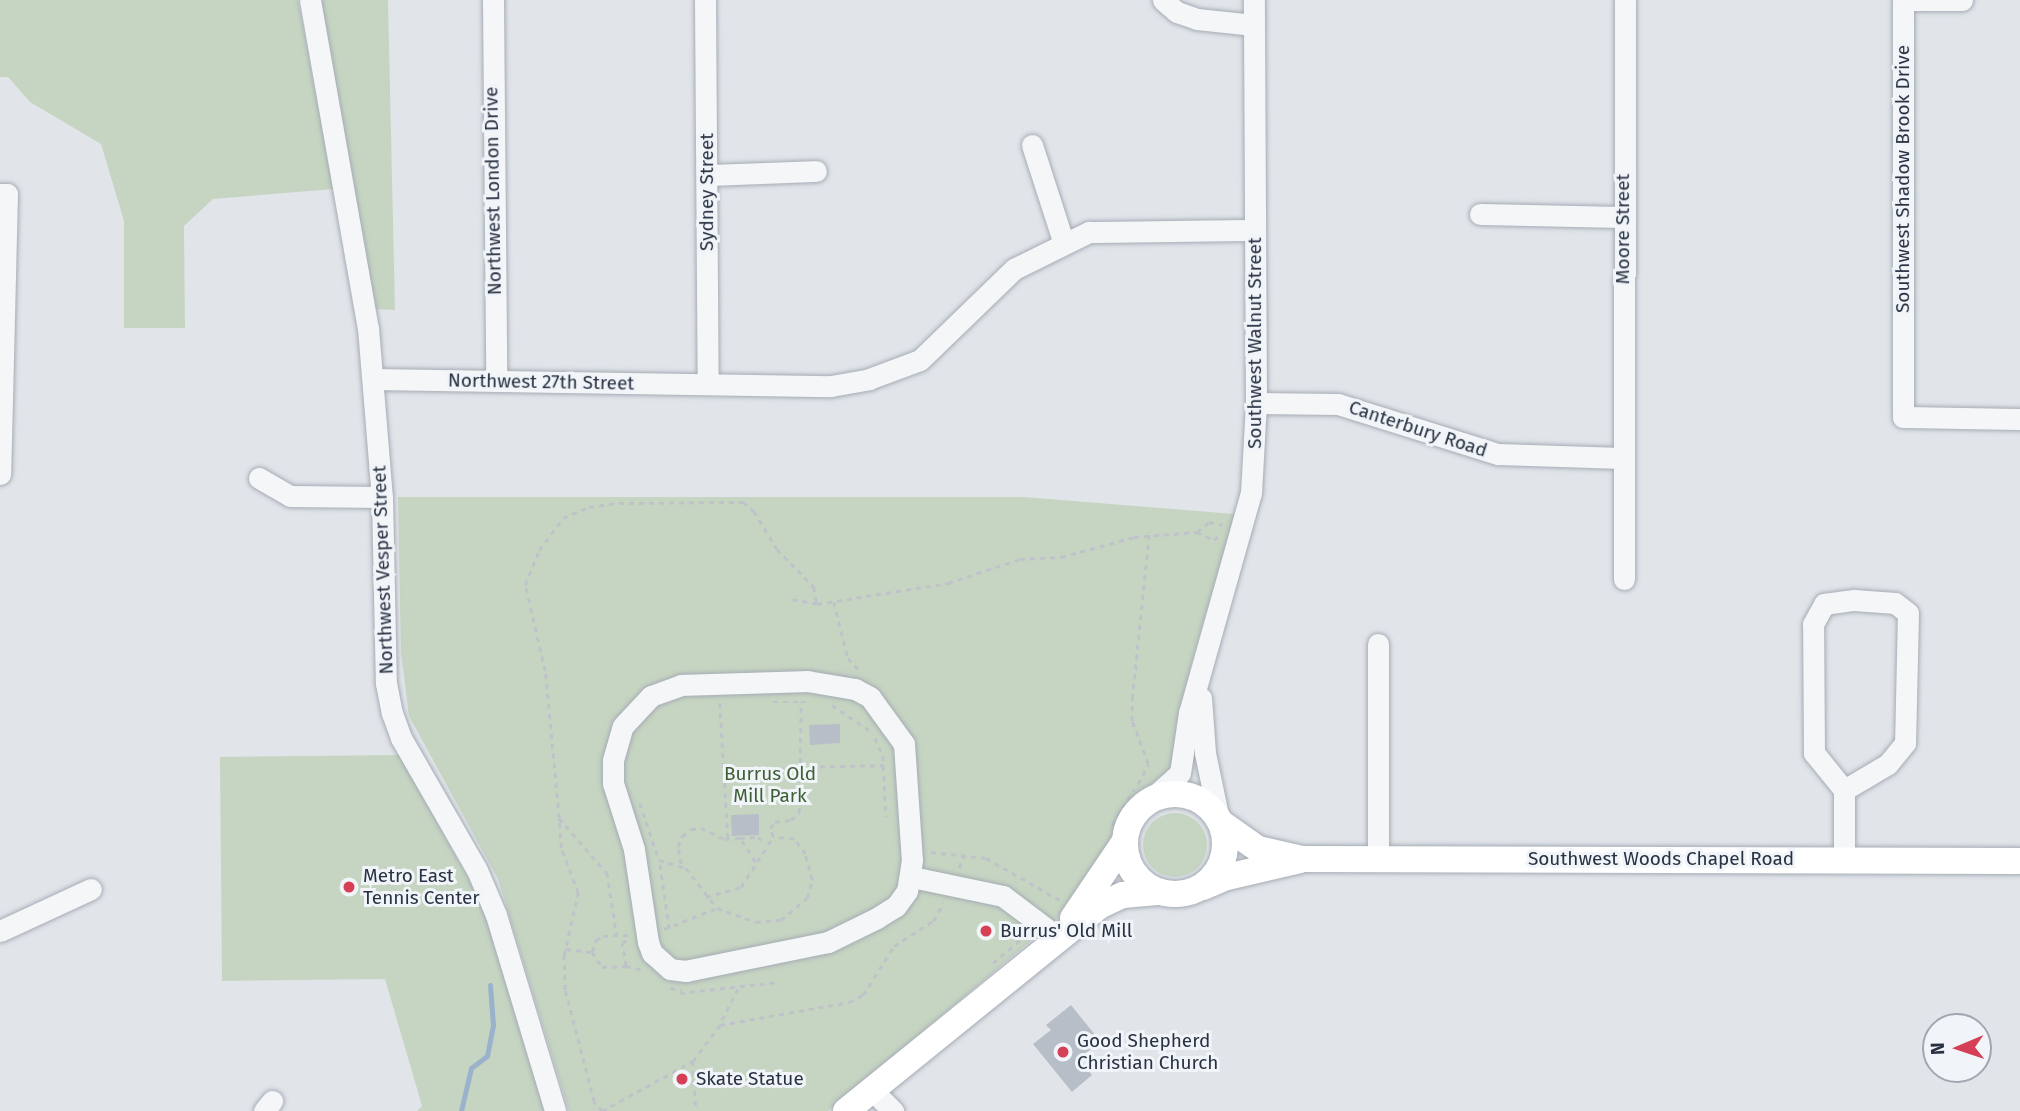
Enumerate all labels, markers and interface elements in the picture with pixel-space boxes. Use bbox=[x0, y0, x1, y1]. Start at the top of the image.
street label: Southwest Shadow Brook Drive bbox=[1892, 45, 1914, 313]
street label: Northwest London Drive bbox=[480, 87, 506, 295]
street label: Sydney Street bbox=[696, 133, 718, 251]
street label: Moore Street bbox=[1612, 174, 1634, 284]
street label: Southwest Walnut Street bbox=[1244, 237, 1266, 449]
street label: Northwest 27th Street bbox=[448, 369, 634, 395]
street label: Canterbury Road bbox=[1346, 396, 1490, 462]
street label: Northwest Vesper Street bbox=[368, 465, 398, 675]
park label: Burrus Old Mill Park bbox=[724, 763, 816, 807]
street label: Southwest Woods Chapel Road bbox=[1528, 848, 1794, 870]
place label: Metro East Tennis Center bbox=[363, 865, 480, 909]
marker: Metro East Tennis Center bbox=[341, 879, 357, 895]
place label: Burrus' Old Mill bbox=[1000, 920, 1132, 942]
marker: Burrus' Old Mill bbox=[978, 923, 994, 939]
north arrow bbox=[1922, 1013, 1992, 1083]
place label: Good Shepherd Christian Church bbox=[1077, 1030, 1218, 1074]
text: N bbox=[1926, 1042, 1949, 1055]
marker: Good Shepherd Christian Church bbox=[1055, 1044, 1071, 1060]
place label: Skate Statue bbox=[696, 1068, 804, 1090]
marker: Skate Statue bbox=[674, 1071, 690, 1087]

